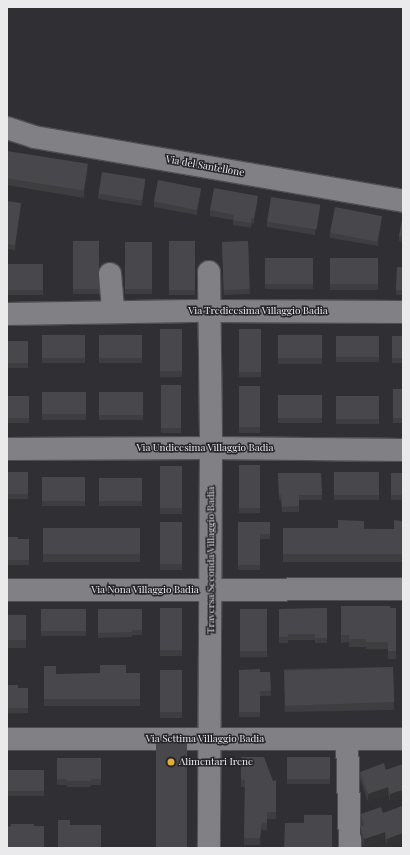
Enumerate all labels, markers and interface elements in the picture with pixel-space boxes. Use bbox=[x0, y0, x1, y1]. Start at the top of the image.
street label: Via del Santellone bbox=[165, 153, 245, 179]
street label: Via Tredicesima Villaggio Badia bbox=[188, 305, 328, 317]
street label: Via Undicesima Villaggio Badia bbox=[136, 442, 274, 454]
street label: Traversa Seconda Villaggio Badia bbox=[205, 486, 217, 634]
street label: Via Nona Villaggio Badia bbox=[91, 584, 199, 596]
street label: Via Settima Villaggio Badia bbox=[146, 733, 264, 745]
place label: Alimentari Irene bbox=[179, 756, 253, 768]
marker: Alimentari Irene bbox=[166, 757, 176, 767]

